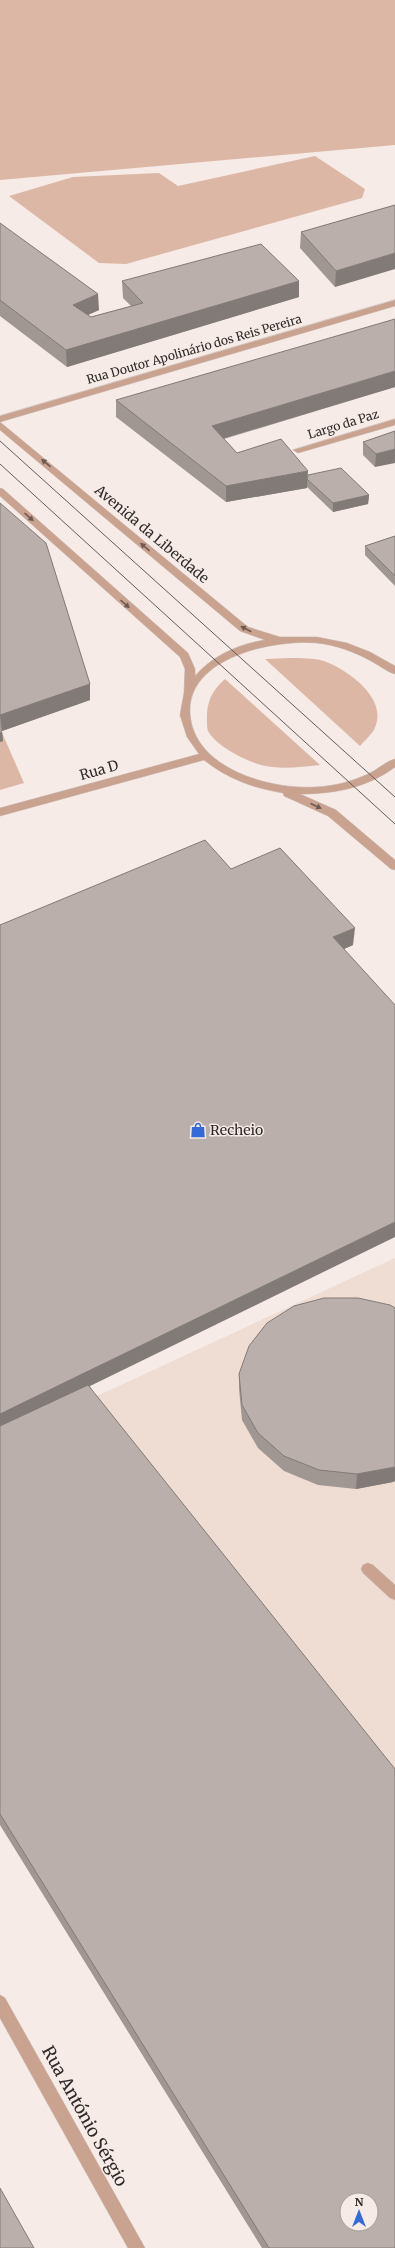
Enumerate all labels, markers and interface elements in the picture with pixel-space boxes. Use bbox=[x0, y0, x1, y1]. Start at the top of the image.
street label: Rua Doutor Apolinário dos Reis Pereira bbox=[85, 311, 304, 387]
street label: Largo da Paz bbox=[306, 406, 381, 442]
one-way arrow bbox=[40, 459, 51, 468]
street label: Avenida da Liberdade bbox=[90, 480, 213, 587]
one-way arrow bbox=[24, 512, 34, 522]
one-way arrow bbox=[140, 542, 151, 551]
one-way arrow bbox=[120, 599, 130, 609]
one-way arrow bbox=[240, 626, 252, 632]
street label: Rua D bbox=[77, 756, 121, 784]
one-way arrow bbox=[311, 803, 322, 809]
shop icon: Recheio bbox=[189, 1121, 207, 1139]
place label: Recheio bbox=[210, 1121, 263, 1139]
street label: Rua António Sérgio bbox=[37, 2042, 133, 2190]
north arrow bbox=[339, 2192, 379, 2232]
text: N bbox=[355, 2195, 364, 2209]

